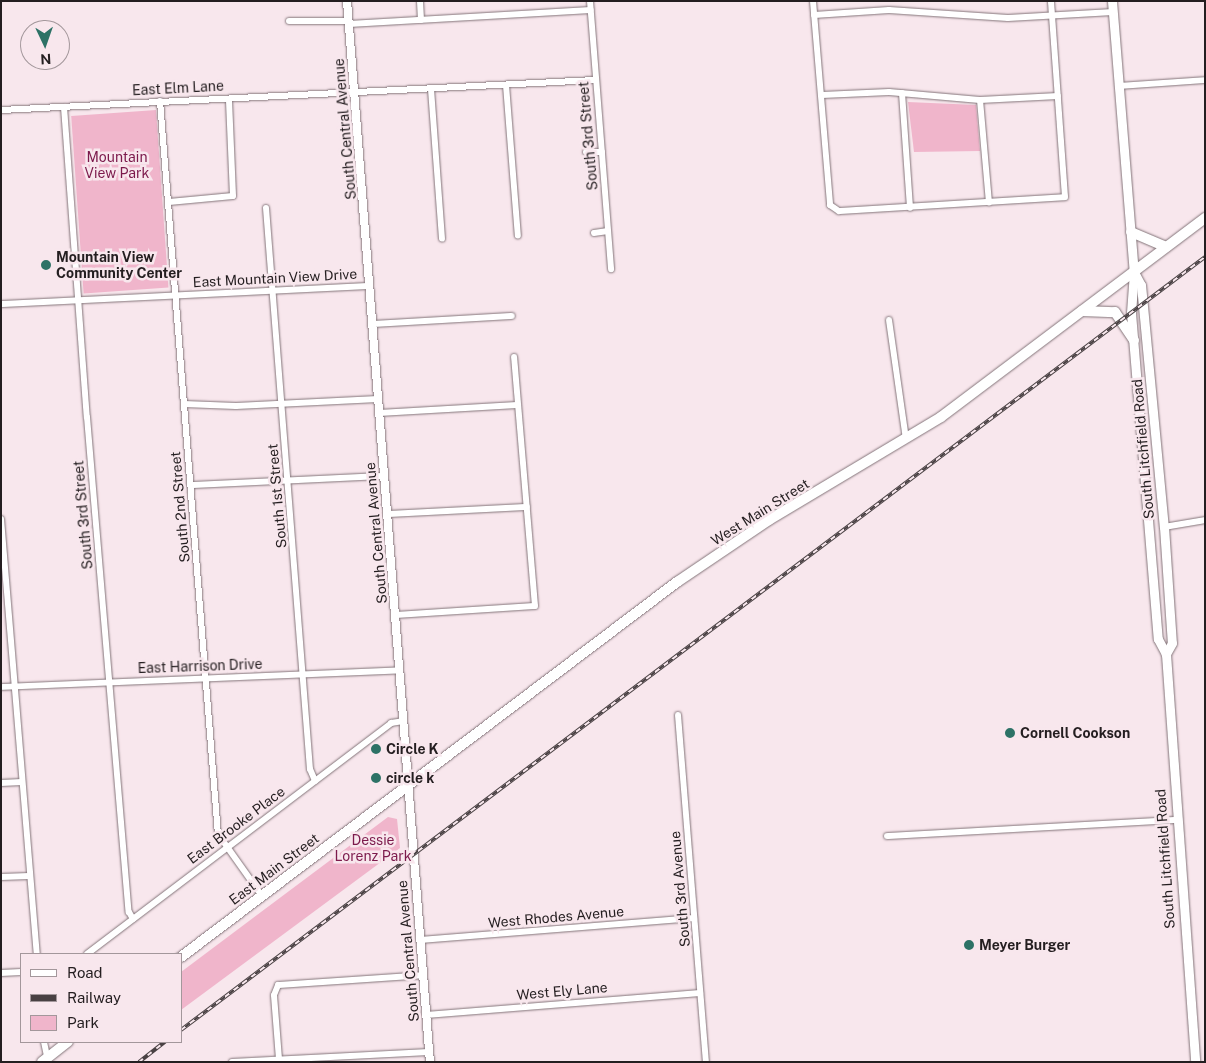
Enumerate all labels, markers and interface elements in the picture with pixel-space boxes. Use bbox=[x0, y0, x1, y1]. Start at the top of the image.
north arrow bbox=[20, 20, 70, 70]
text: N bbox=[40, 51, 52, 67]
street label: South Central Avenue bbox=[330, 58, 360, 200]
street label: East Elm Lane bbox=[132, 77, 224, 99]
street label: South 3rd Street bbox=[575, 81, 601, 191]
park label: Mountain View Park bbox=[85, 149, 149, 182]
place label: Mountain View Community Center bbox=[56, 249, 182, 282]
marker: Mountain View Community Center bbox=[40, 259, 52, 271]
street label: East Mountain View Drive bbox=[192, 265, 358, 291]
street label: South Litchfield Road bbox=[1129, 378, 1157, 520]
street label: South 1st Street bbox=[264, 443, 290, 549]
street label: South 2nd Street bbox=[167, 451, 193, 563]
street label: South 3rd Street bbox=[70, 460, 96, 570]
street label: South Central Avenue bbox=[361, 462, 391, 604]
street label: West Main Street bbox=[708, 475, 812, 549]
street label: East Harrison Drive bbox=[137, 655, 263, 677]
place label: Cornell Cookson bbox=[1020, 725, 1130, 741]
marker: Cornell Cookson bbox=[1004, 727, 1016, 739]
place label: Circle K bbox=[386, 741, 439, 757]
marker: Circle K bbox=[370, 743, 382, 755]
place label: circle k bbox=[386, 770, 434, 786]
marker: circle k bbox=[370, 772, 382, 784]
street label: East Brooke Place bbox=[184, 783, 288, 867]
street label: South Litchfield Road bbox=[1152, 789, 1178, 929]
street label: East Main Street bbox=[226, 830, 322, 908]
street label: South 3rd Avenue bbox=[667, 830, 693, 948]
park label: Dessie Lorenz Park bbox=[334, 832, 412, 864]
street label: South Central Avenue bbox=[393, 880, 423, 1022]
street label: West Rhodes Avenue bbox=[487, 903, 625, 931]
place label: Meyer Burger bbox=[979, 937, 1070, 953]
marker: Meyer Burger bbox=[963, 939, 975, 951]
legend bbox=[20, 953, 182, 1043]
text: Road bbox=[67, 964, 103, 981]
street label: West Ely Lane bbox=[516, 979, 608, 1003]
text: Railway bbox=[67, 989, 121, 1006]
text: Park bbox=[67, 1014, 99, 1031]

